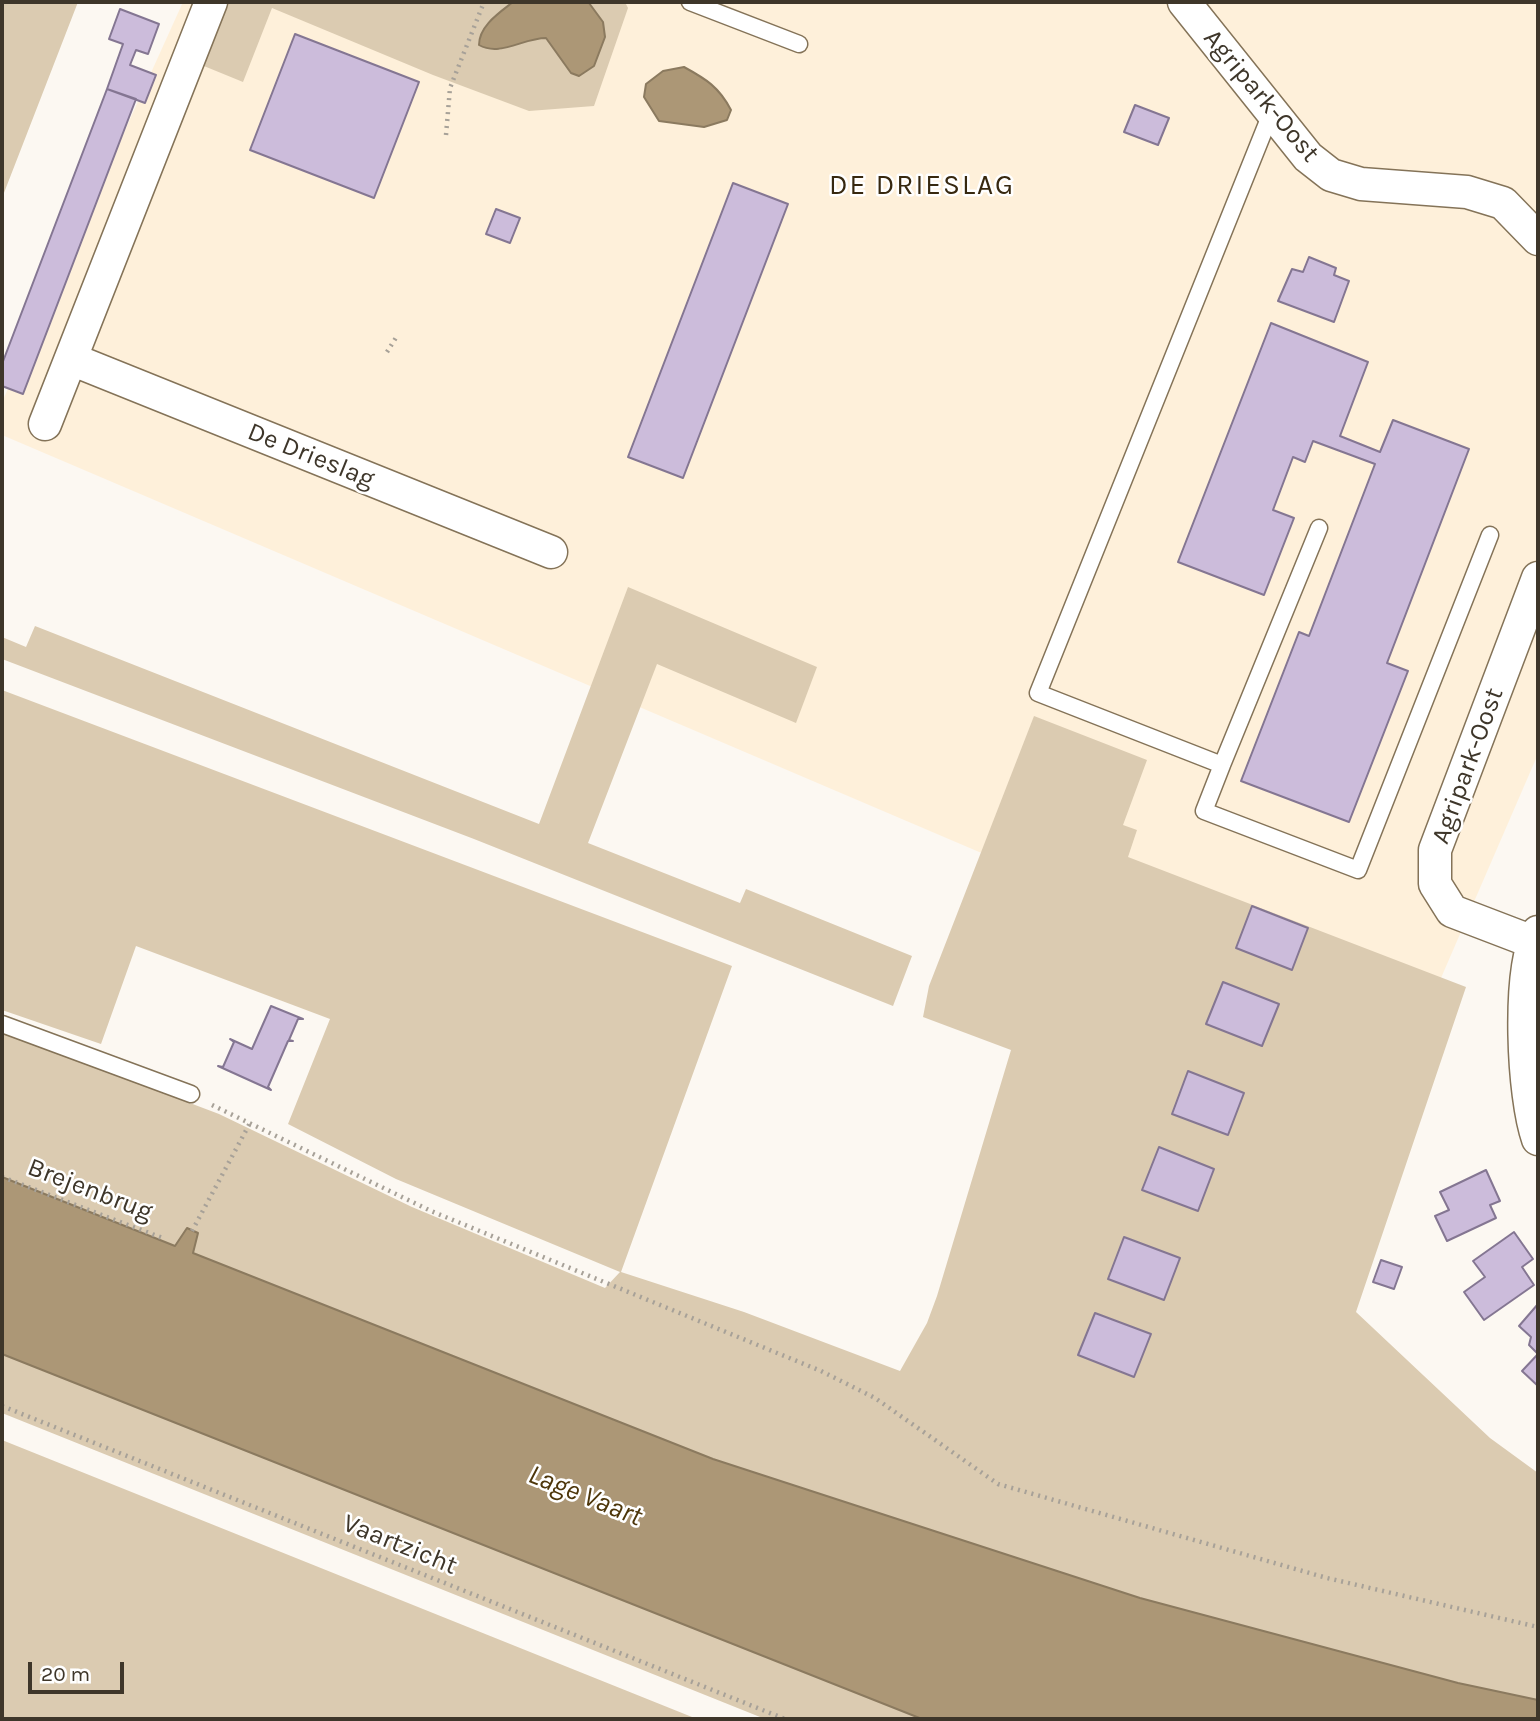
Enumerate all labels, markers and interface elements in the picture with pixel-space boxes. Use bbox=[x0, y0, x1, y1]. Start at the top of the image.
street label: Agripark-Oost bbox=[1196, 23, 1326, 169]
district label: DE DRIESLAG bbox=[830, 169, 1014, 203]
street label: De Drieslag bbox=[243, 416, 379, 496]
street label: Agripark-Oost bbox=[1425, 684, 1511, 848]
street label: Brejenbrug bbox=[23, 1152, 157, 1228]
water label: Lage Vaart bbox=[523, 1458, 647, 1534]
street label: Vaartzicht bbox=[338, 1508, 462, 1582]
scale bar bbox=[32, 1648, 128, 1692]
text: 20 m bbox=[41, 1662, 90, 1686]

